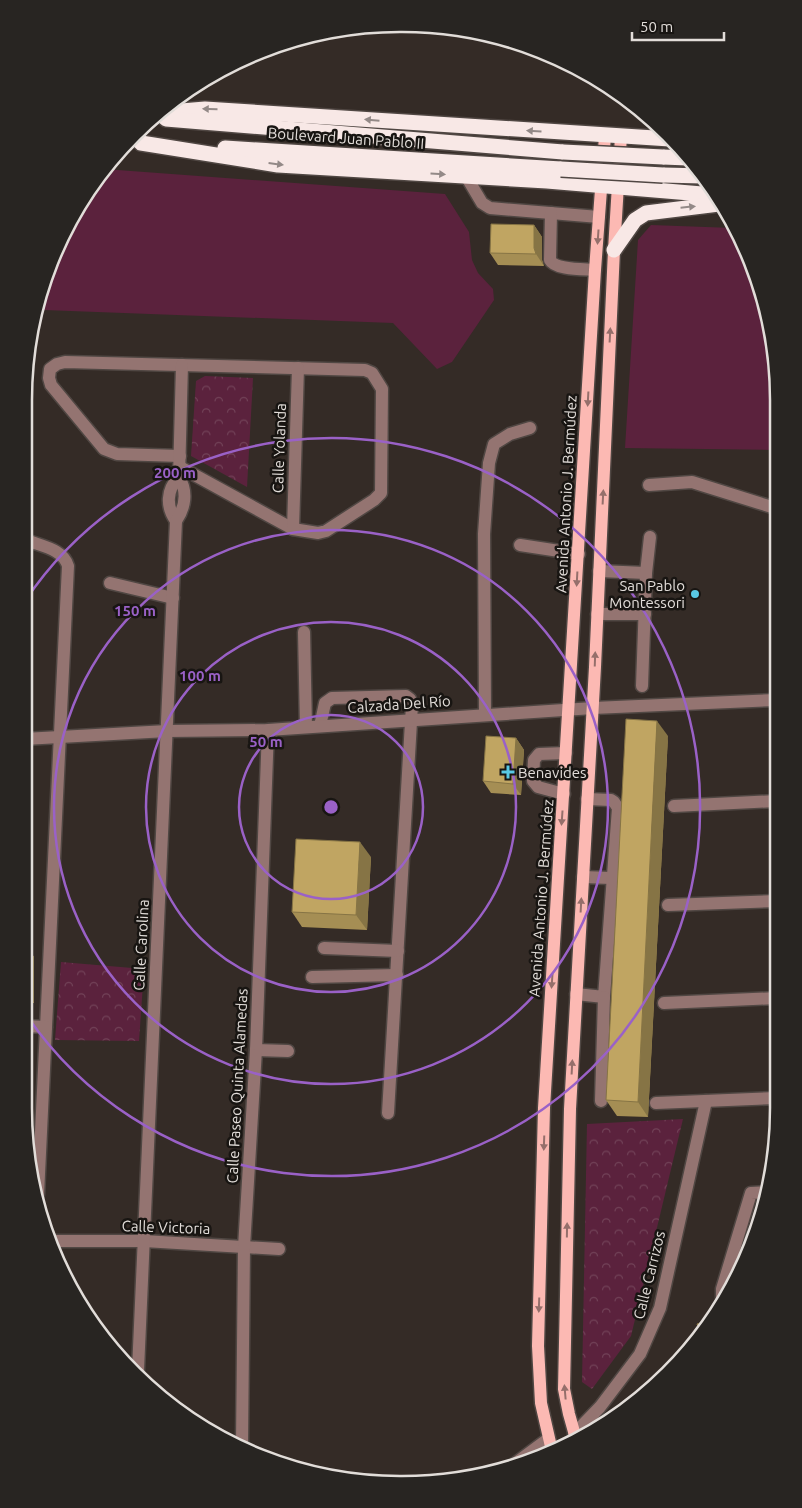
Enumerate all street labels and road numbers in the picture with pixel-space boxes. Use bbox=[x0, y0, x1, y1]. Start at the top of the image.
street label: Boulevard Juan Pablo II bbox=[267, 124, 425, 152]
street label: Avenida Antonio J. Bermúdez bbox=[552, 395, 580, 593]
street label: Calle Yolanda bbox=[269, 403, 289, 493]
street label: Calzada Del Río bbox=[347, 692, 451, 716]
street label: Avenida Antonio J. Bermúdez bbox=[526, 799, 556, 997]
street label: Calle Carolina bbox=[130, 899, 152, 991]
street label: Calle Paseo Quinta Alamedas bbox=[223, 988, 251, 1184]
street label: Calle Victoria bbox=[121, 1217, 211, 1237]
street label: Calle Carrizos bbox=[630, 1229, 668, 1321]

